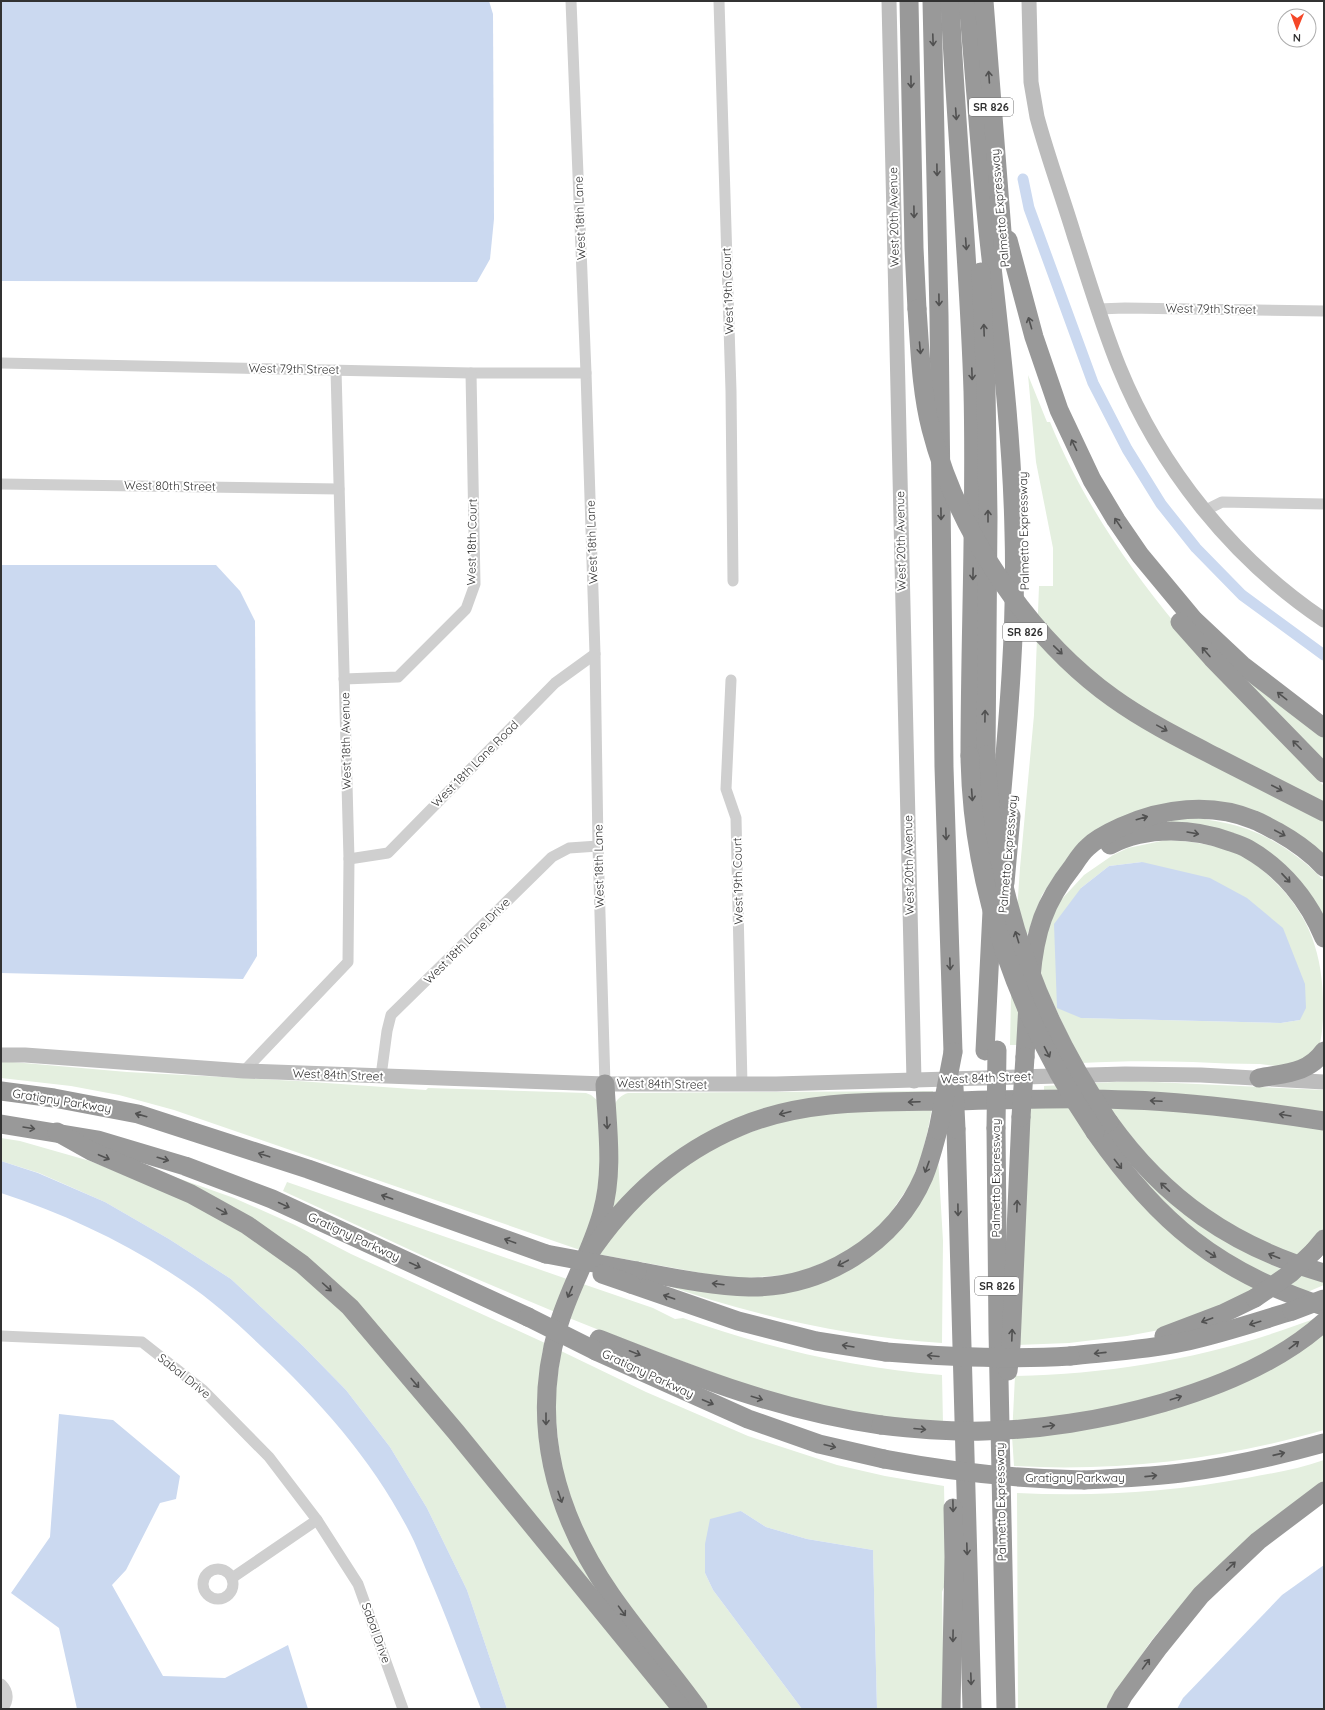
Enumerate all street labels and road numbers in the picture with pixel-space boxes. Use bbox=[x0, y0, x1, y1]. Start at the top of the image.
road number: SR 826 bbox=[969, 98, 1013, 116]
street label: Palmetto Expressway bbox=[987, 148, 1012, 268]
street label: West 20th Avenue bbox=[885, 167, 902, 267]
street label: West 18th Lane bbox=[571, 176, 588, 260]
street label: West 19th Court bbox=[718, 247, 737, 335]
street label: West 79th Street bbox=[1165, 300, 1257, 317]
street label: West 79th Street bbox=[248, 360, 340, 377]
street label: Palmetto Expressway bbox=[1015, 471, 1032, 591]
street label: West 80th Street bbox=[124, 477, 216, 494]
street label: West 20th Avenue bbox=[892, 491, 909, 591]
street label: West 18th Court bbox=[463, 498, 480, 586]
street label: West 18th Lane bbox=[583, 500, 600, 584]
road number: SR 826 bbox=[1003, 623, 1047, 641]
street label: West 18th Avenue bbox=[337, 692, 354, 790]
street label: West 18th Lane Road bbox=[428, 717, 521, 810]
street label: Palmetto Expressway bbox=[995, 794, 1020, 914]
street label: West 20th Avenue bbox=[900, 815, 917, 915]
street label: West 18th Lane bbox=[590, 824, 607, 908]
street label: West 19th Court bbox=[729, 837, 746, 925]
street label: West 18th Lane Drive bbox=[420, 894, 513, 987]
street label: West 84th Street bbox=[292, 1065, 384, 1084]
street label: West 84th Street bbox=[940, 1068, 1032, 1087]
street label: West 84th Street bbox=[616, 1075, 708, 1092]
street label: Gratigny Parkway bbox=[12, 1085, 113, 1116]
street label: Palmetto Expressway bbox=[988, 1119, 1003, 1237]
street label: Gratigny Parkway bbox=[306, 1209, 403, 1264]
road number: SR 826 bbox=[975, 1277, 1019, 1295]
street label: Gratigny Parkway bbox=[600, 1346, 697, 1401]
street label: Sabal Drive bbox=[155, 1350, 214, 1402]
street label: Palmetto Expressway bbox=[992, 1442, 1009, 1562]
street label: Gratigny Parkway bbox=[1025, 1470, 1125, 1485]
street label: Sabal Drive bbox=[359, 1600, 394, 1665]

